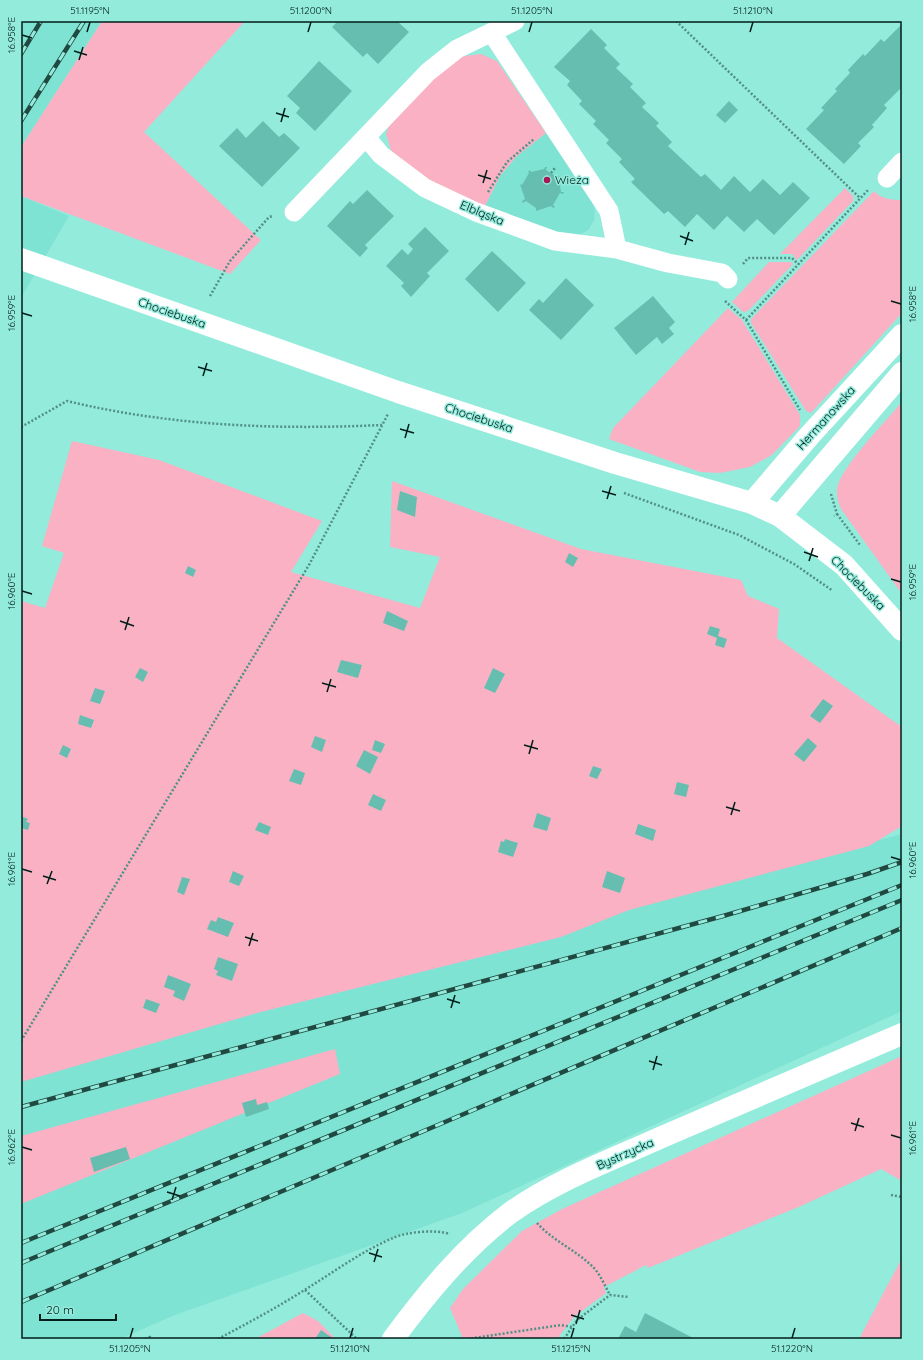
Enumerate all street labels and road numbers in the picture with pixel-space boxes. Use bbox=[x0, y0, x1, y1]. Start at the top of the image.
street label: Elbląska bbox=[458, 197, 506, 228]
street label: Chociebuska bbox=[136, 294, 208, 331]
street label: Hermanowska bbox=[793, 383, 858, 453]
street label: Chociebuska bbox=[443, 399, 515, 436]
street label: Chociebuska bbox=[828, 552, 889, 613]
street label: Bystrzycka bbox=[594, 1134, 656, 1173]

